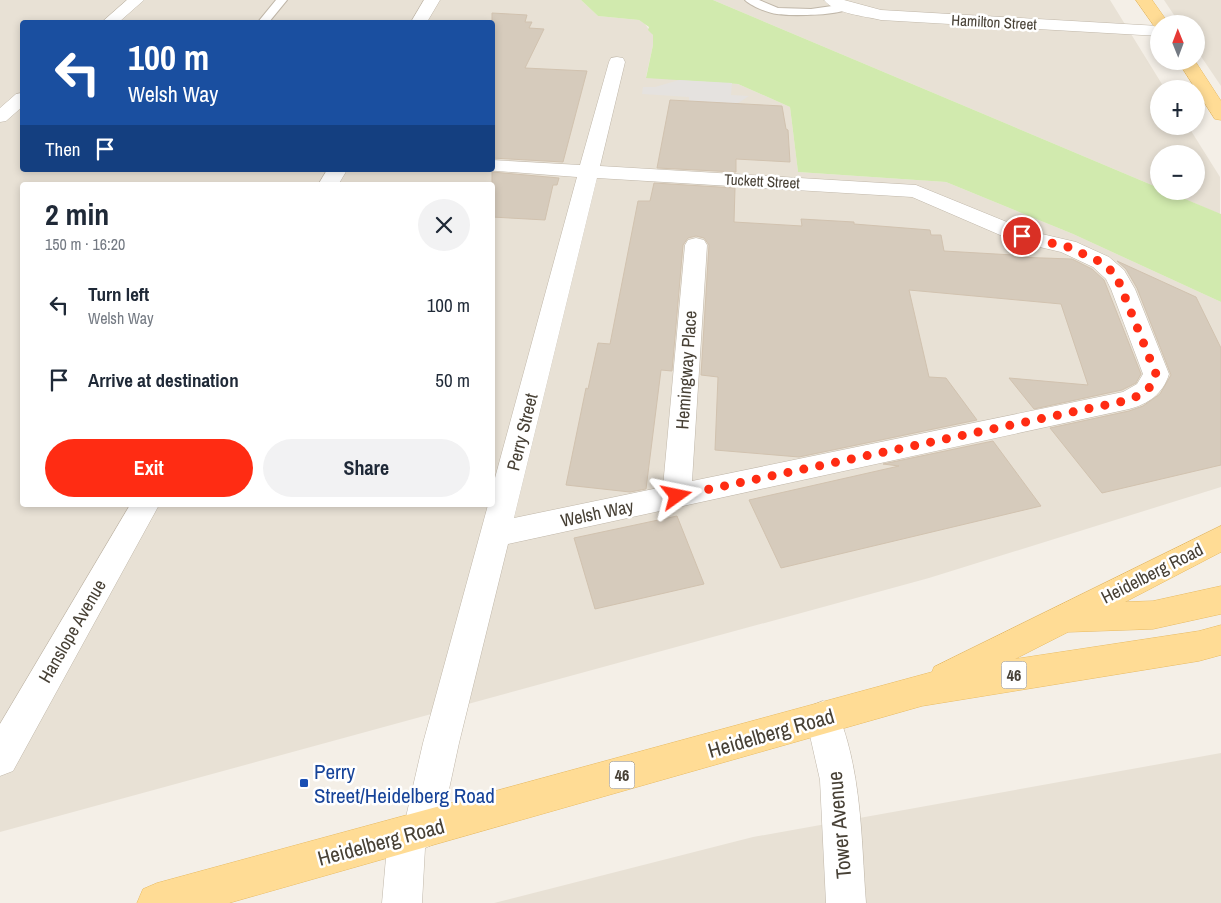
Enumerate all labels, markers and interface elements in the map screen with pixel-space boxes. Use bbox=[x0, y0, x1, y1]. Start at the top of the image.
street label: Hamilton Street bbox=[951, 9, 1038, 35]
north arrow bbox=[1150, 15, 1205, 70]
map controls bbox=[1150, 15, 1205, 200]
text: 100 m bbox=[128, 34, 209, 81]
icon: left bbox=[45, 40, 110, 105]
text: Welsh Way bbox=[128, 79, 218, 109]
button: + bbox=[1150, 80, 1205, 135]
icon: arrive bbox=[91, 135, 119, 163]
text: Then bbox=[45, 136, 81, 162]
button: − bbox=[1150, 145, 1205, 200]
street label: Tuckett Street bbox=[724, 169, 801, 193]
text: 2 min bbox=[45, 194, 109, 234]
button: close bbox=[418, 199, 470, 251]
pin bbox=[1001, 215, 1043, 257]
icon: arrive bbox=[1008, 222, 1036, 250]
text: 150 m · 16:20 bbox=[45, 233, 125, 255]
text: Turn left bbox=[88, 281, 149, 307]
icon: left bbox=[45, 291, 73, 319]
text: 100 m bbox=[427, 292, 470, 318]
text: Welsh Way bbox=[88, 307, 154, 329]
street label: Hemingway Place bbox=[669, 310, 703, 430]
icon: arrive bbox=[45, 366, 73, 394]
text: Arrive at destination bbox=[88, 367, 239, 393]
text: 50 m bbox=[435, 367, 470, 393]
street label: Perry Street bbox=[500, 391, 544, 473]
button: Exit bbox=[45, 439, 253, 497]
button: Share bbox=[263, 439, 470, 497]
position arrow bbox=[650, 469, 702, 521]
street label: Welsh Way bbox=[558, 493, 636, 533]
street label: Heidelberg Road bbox=[1097, 537, 1207, 609]
street label: Hanslope Avenue bbox=[32, 575, 112, 687]
road number: 46 bbox=[1002, 662, 1026, 688]
street label: Heidelberg Road bbox=[704, 701, 838, 765]
place label: Perry Street/Heidelberg Road bbox=[314, 757, 495, 810]
road number: 46 bbox=[610, 762, 634, 788]
street label: Tower Avenue bbox=[820, 770, 858, 880]
marker: Perry Street/Heidelberg Road bbox=[298, 777, 310, 789]
street label: Heidelberg Road bbox=[314, 811, 448, 873]

